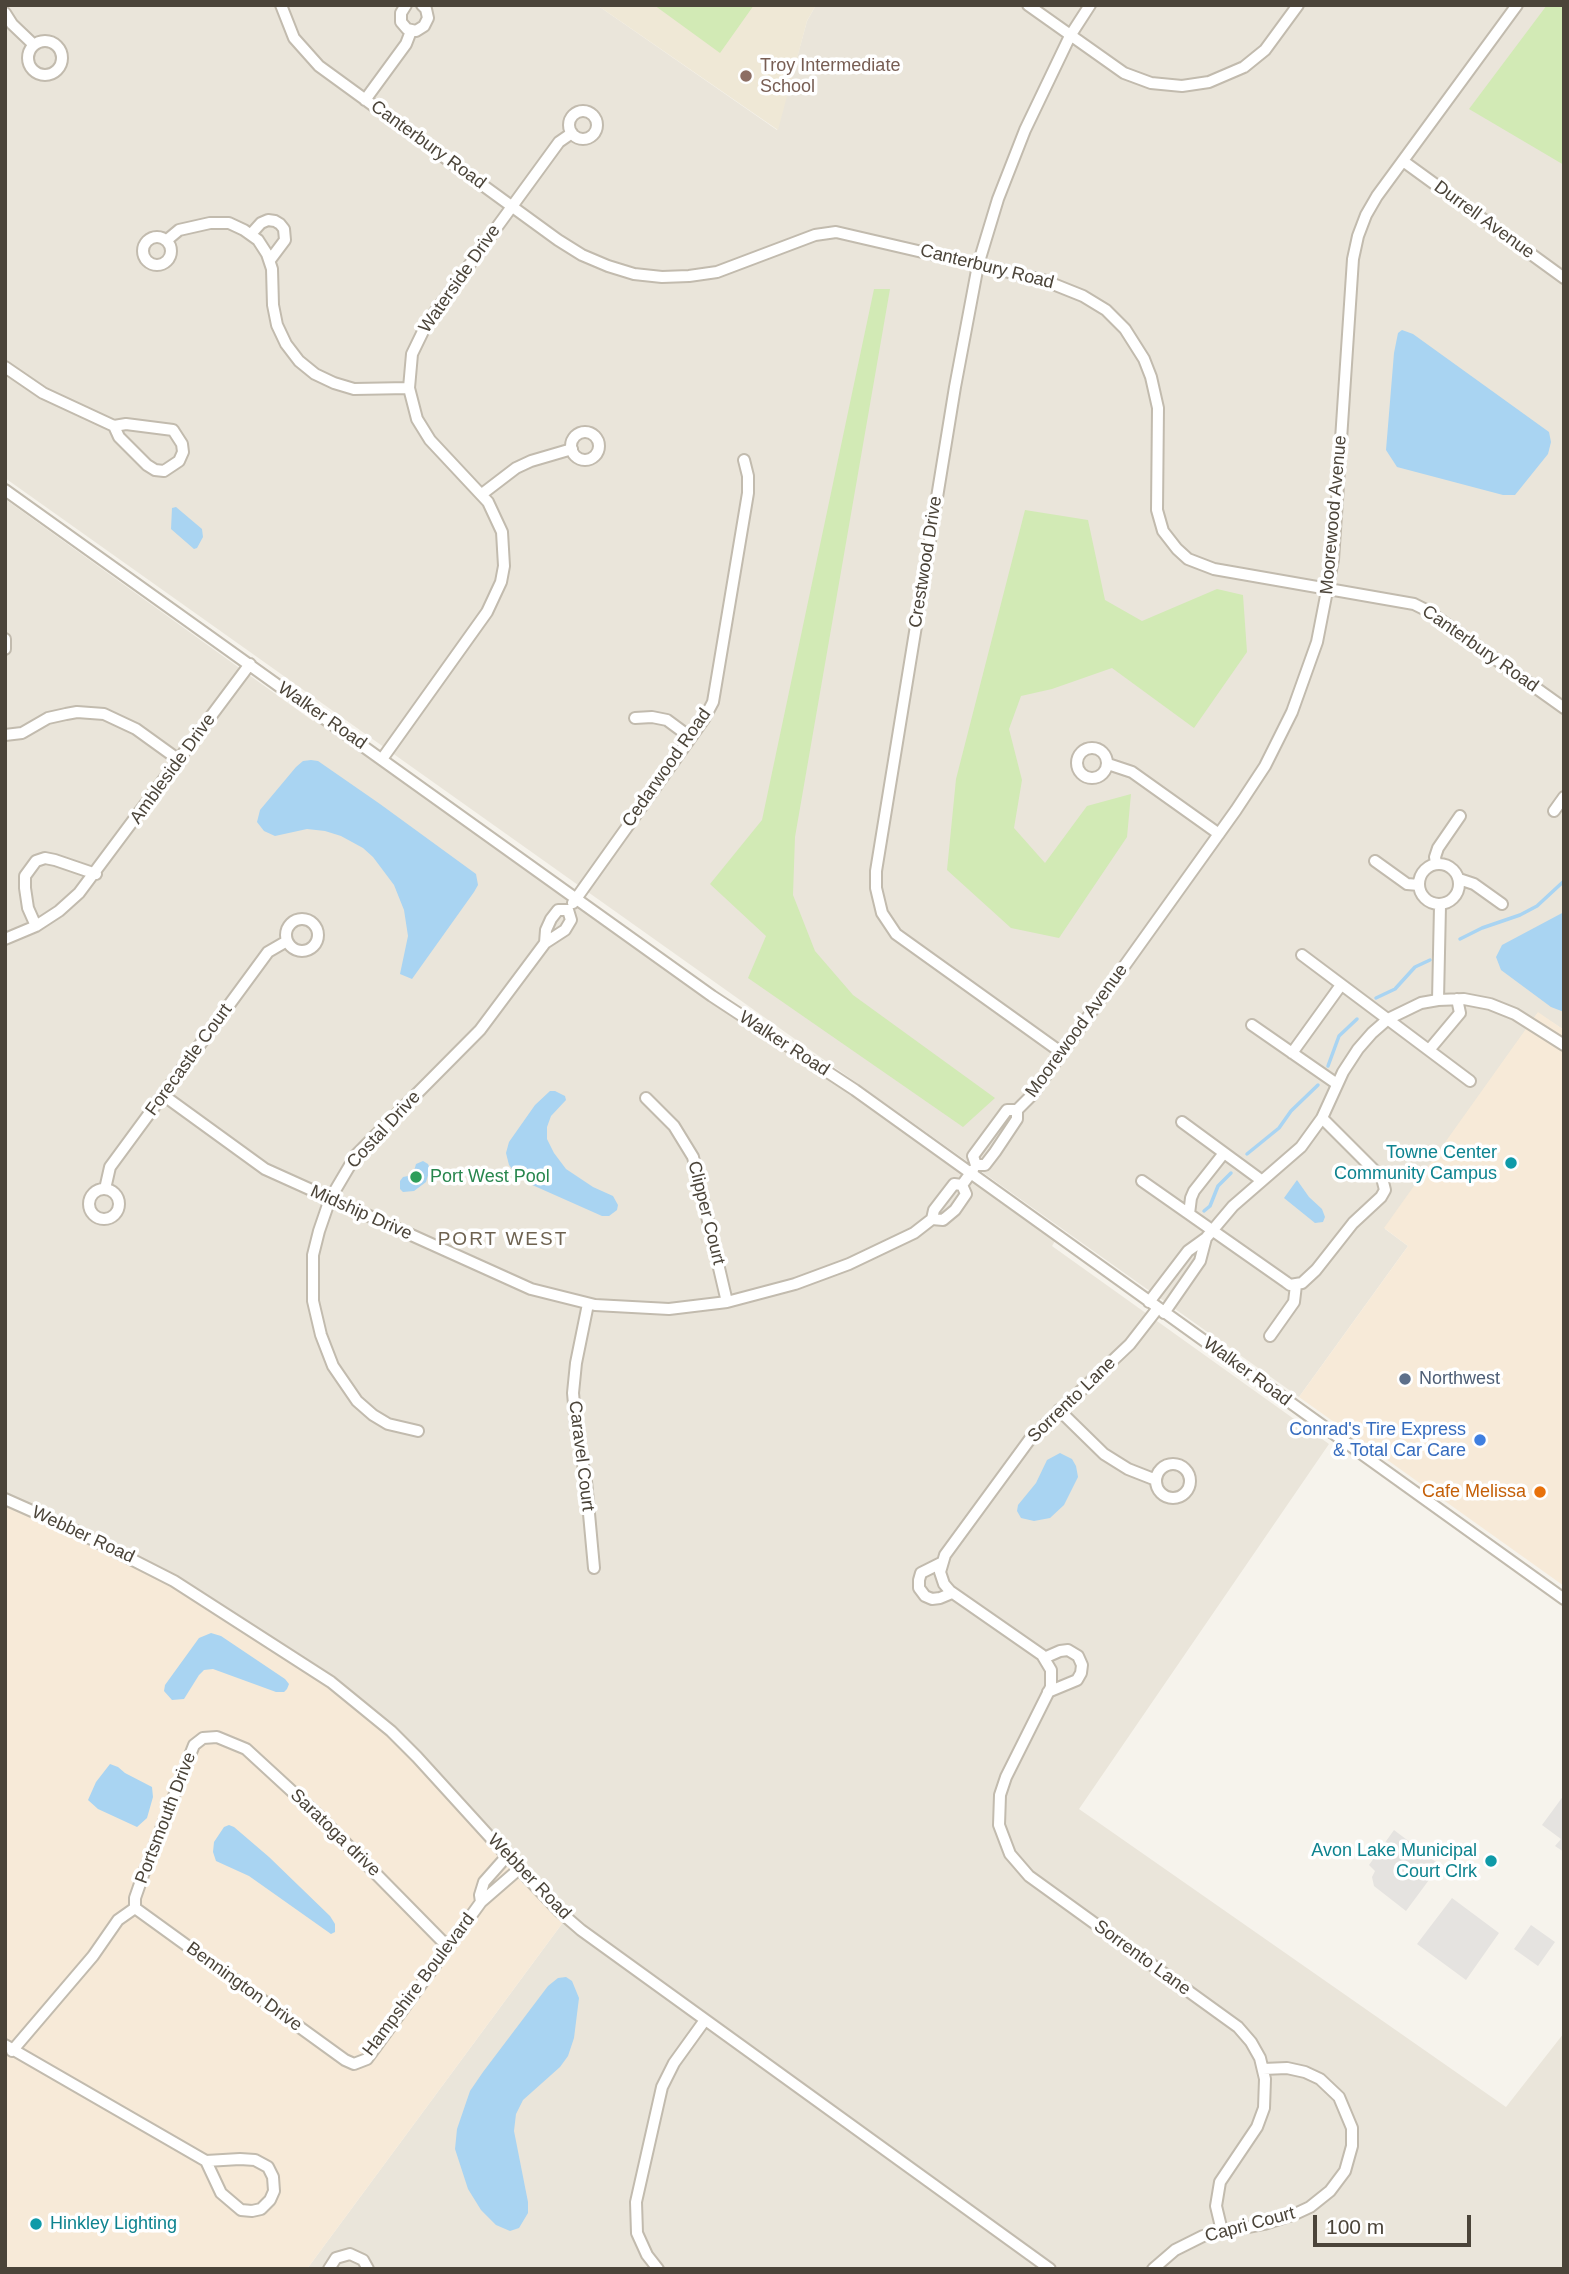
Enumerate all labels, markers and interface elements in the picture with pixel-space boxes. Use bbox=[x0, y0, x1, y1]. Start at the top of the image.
place label: Troy Intermediate School bbox=[760, 55, 900, 98]
marker: Troy Intermediate School bbox=[738, 68, 754, 84]
street label: Canterbury Road bbox=[366, 96, 490, 194]
street label: Durrell Avenue bbox=[1430, 176, 1538, 264]
street label: Waterside Drive bbox=[415, 221, 505, 337]
street label: Canterbury Road bbox=[918, 240, 1056, 294]
street label: Moorewood Avenue bbox=[1316, 434, 1352, 596]
street label: Crestwood Drive bbox=[905, 495, 947, 629]
street label: Canterbury Road bbox=[1418, 601, 1542, 697]
street label: Walker Road bbox=[273, 678, 371, 754]
street label: Cedarwood Road bbox=[618, 704, 716, 832]
street label: Ambleside Drive bbox=[126, 710, 220, 828]
street label: Moorewood Avenue bbox=[1021, 960, 1133, 1102]
street label: Forecastle Court bbox=[141, 1000, 237, 1120]
street label: Walker Road bbox=[735, 1007, 833, 1081]
street label: Costal Drive bbox=[343, 1087, 425, 1173]
place label: Towne Center Community Campus bbox=[1334, 1142, 1497, 1184]
marker: Towne Center Community Campus bbox=[1503, 1155, 1519, 1171]
street label: Clipper Court bbox=[683, 1159, 729, 1267]
place label: Port West Pool bbox=[430, 1166, 550, 1188]
marker: Port West Pool bbox=[408, 1169, 424, 1185]
street label: Midship Drive bbox=[307, 1181, 415, 1245]
district label: PORT WEST bbox=[439, 1229, 567, 1251]
street label: Walker Road bbox=[1199, 1333, 1295, 1411]
street label: Sorrento Lane bbox=[1023, 1353, 1121, 1447]
place label: Northwest bbox=[1419, 1368, 1500, 1390]
marker: Northwest bbox=[1397, 1371, 1413, 1387]
street label: Caravel Court bbox=[564, 1400, 598, 1512]
place label: Conrad's Tire Express & Total Car Care bbox=[1289, 1419, 1466, 1462]
marker: Conrad's Tire Express & Total Car Care bbox=[1472, 1432, 1488, 1448]
place label: Cafe Melissa bbox=[1422, 1481, 1526, 1503]
marker: Cafe Melissa bbox=[1532, 1484, 1548, 1500]
street label: Webber Road bbox=[28, 1502, 138, 1568]
street label: Portsmouth Drive bbox=[131, 1749, 201, 1887]
street label: Saratoga drive bbox=[285, 1785, 385, 1881]
street label: Webber Road bbox=[483, 1830, 575, 1924]
place label: Avon Lake Municipal Court Clrk bbox=[1311, 1840, 1477, 1882]
marker: Avon Lake Municipal Court Clrk bbox=[1483, 1853, 1499, 1869]
street label: Hampshire Boulevard bbox=[358, 1909, 480, 2061]
street label: Sorrento Lane bbox=[1090, 1916, 1194, 2000]
street label: Bennington Drive bbox=[182, 1938, 306, 2036]
scale bar bbox=[1317, 2200, 1474, 2244]
street label: Capri Court bbox=[1203, 2203, 1297, 2247]
place label: Hinkley Lighting bbox=[50, 2213, 177, 2235]
text: 100 m bbox=[1326, 2215, 1384, 2238]
marker: Hinkley Lighting bbox=[28, 2216, 44, 2232]

